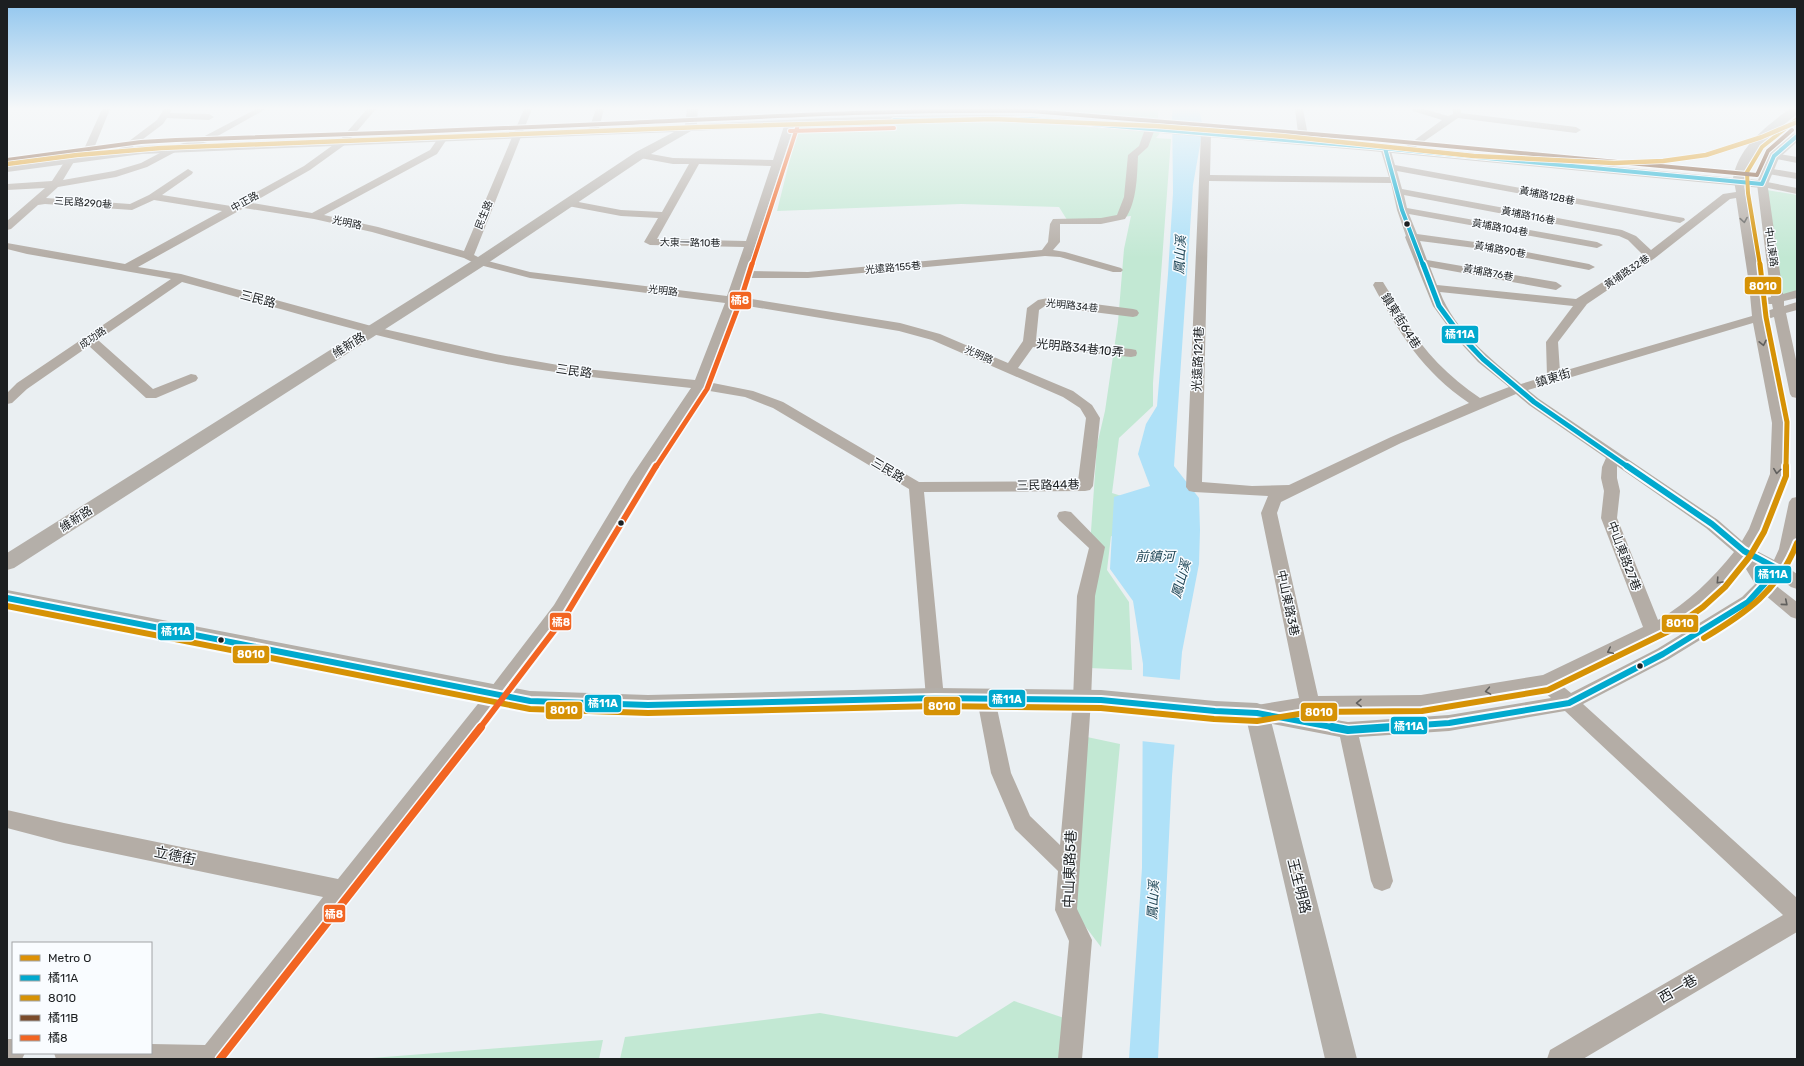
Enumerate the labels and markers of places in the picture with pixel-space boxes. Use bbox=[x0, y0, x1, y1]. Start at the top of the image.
unlabelled marker bbox=[1402, 219, 1412, 229]
unlabelled marker bbox=[616, 518, 626, 528]
unlabelled marker bbox=[216, 635, 226, 645]
unlabelled marker bbox=[1635, 661, 1645, 671]

